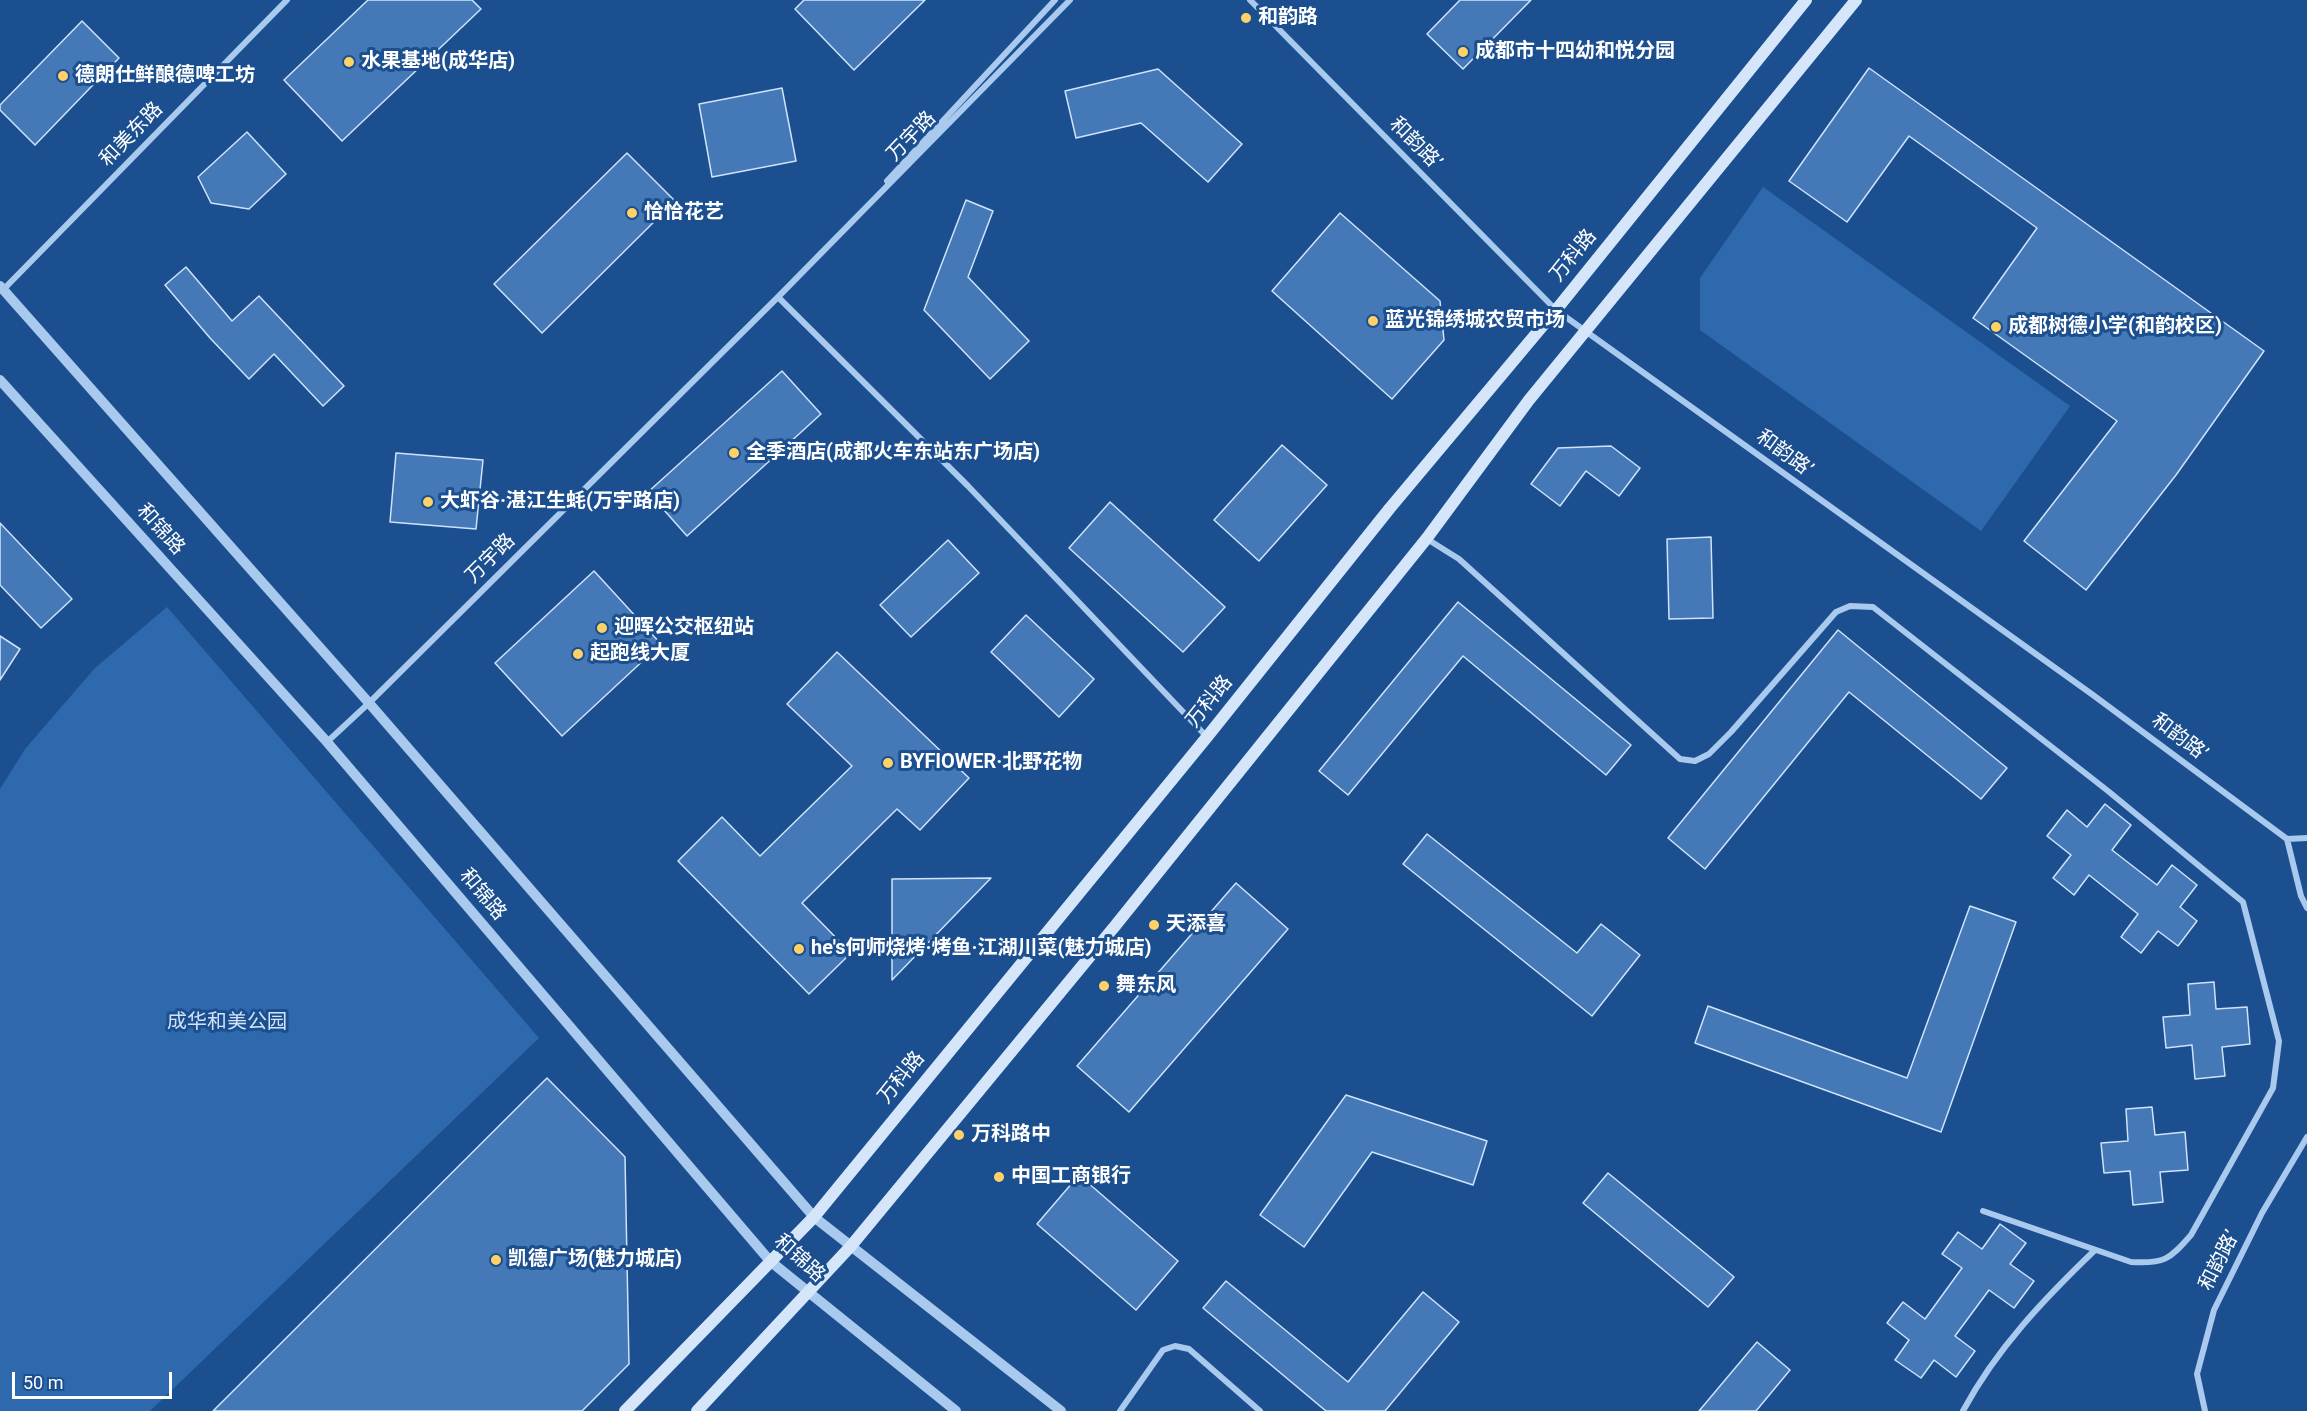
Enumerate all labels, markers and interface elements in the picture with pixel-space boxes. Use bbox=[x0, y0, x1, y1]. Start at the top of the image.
place label: 和韵路 bbox=[1258, 6, 1318, 30]
marker: 和韵路 bbox=[1239, 11, 1253, 25]
place label: 成都市十四幼和悦分园 bbox=[1475, 40, 1675, 64]
marker: 成都市十四幼和悦分园 bbox=[1456, 45, 1470, 59]
place label: 水果基地(成华店) bbox=[361, 50, 515, 74]
marker: 水果基地(成华店) bbox=[342, 55, 356, 69]
place label: 德朗仕鲜酿德啤工坊 bbox=[75, 64, 255, 88]
marker: 德朗仕鲜酿德啤工坊 bbox=[56, 69, 70, 83]
street label: 和美东路 bbox=[96, 98, 168, 172]
street label: 万宇路 bbox=[883, 107, 941, 167]
street label: 和韵路’ bbox=[1384, 113, 1446, 175]
place label: 恰恰花艺 bbox=[644, 201, 724, 225]
marker: 恰恰花艺 bbox=[625, 206, 639, 220]
street label: 万科路 bbox=[1546, 225, 1602, 287]
place label: 蓝光锦绣城农贸市场 bbox=[1385, 309, 1565, 333]
marker: 蓝光锦绣城农贸市场 bbox=[1366, 314, 1380, 328]
place label: 成都树德小学(和韵校区) bbox=[2008, 315, 2222, 339]
marker: 成都树德小学(和韵校区) bbox=[1989, 320, 2003, 334]
street label: 和韵路’ bbox=[1751, 425, 1817, 483]
place label: 全季酒店(成都火车东站东广场店) bbox=[746, 441, 1040, 465]
marker: 全季酒店(成都火车东站东广场店) bbox=[727, 446, 741, 460]
place label: 大虾谷·湛江生蚝(万宇路店) bbox=[440, 490, 680, 514]
marker: 大虾谷·湛江生蚝(万宇路店) bbox=[421, 495, 435, 509]
street label: 和锦路 bbox=[131, 500, 189, 560]
street label: 万宇路 bbox=[461, 529, 521, 589]
place label: 迎晖公交枢纽站 bbox=[614, 616, 754, 640]
marker: 迎晖公交枢纽站 bbox=[595, 621, 609, 635]
place label: 起跑线大厦 bbox=[590, 642, 690, 666]
marker: 起跑线大厦 bbox=[571, 647, 585, 661]
street label: 万科路 bbox=[1182, 671, 1238, 733]
street label: 和韵路’ bbox=[2146, 709, 2212, 767]
place label: BYFlOWER·北野花物 bbox=[900, 751, 1082, 775]
marker: BYFlOWER·北野花物 bbox=[881, 756, 895, 770]
street label: 和锦路 bbox=[454, 864, 510, 926]
place label: 天添喜 bbox=[1166, 913, 1226, 937]
marker: 天添喜 bbox=[1147, 918, 1161, 932]
place label: he's何师烧烤·烤鱼·江湖川菜(魅力城店) bbox=[811, 937, 1152, 961]
marker: he's何师烧烤·烤鱼·江湖川菜(魅力城店) bbox=[792, 942, 806, 956]
place label: 舞东风 bbox=[1116, 974, 1176, 998]
marker: 舞东风 bbox=[1097, 979, 1111, 993]
park label: 成华和美公园 bbox=[167, 1011, 287, 1035]
street label: 万科路 bbox=[874, 1047, 930, 1109]
place label: 万科路中 bbox=[971, 1123, 1051, 1147]
marker: 万科路中 bbox=[952, 1128, 966, 1142]
place label: 中国工商银行 bbox=[1011, 1165, 1131, 1189]
marker: 中国工商银行 bbox=[992, 1170, 1006, 1184]
street label: 和韵路’ bbox=[2195, 1227, 2245, 1295]
street label: 和锦路 bbox=[769, 1230, 829, 1288]
place label: 凯德广场(魅力城店) bbox=[508, 1248, 682, 1272]
marker: 凯德广场(魅力城店) bbox=[489, 1253, 503, 1267]
scale bar bbox=[15, 1360, 176, 1398]
text: 50 m bbox=[23, 1372, 63, 1393]

